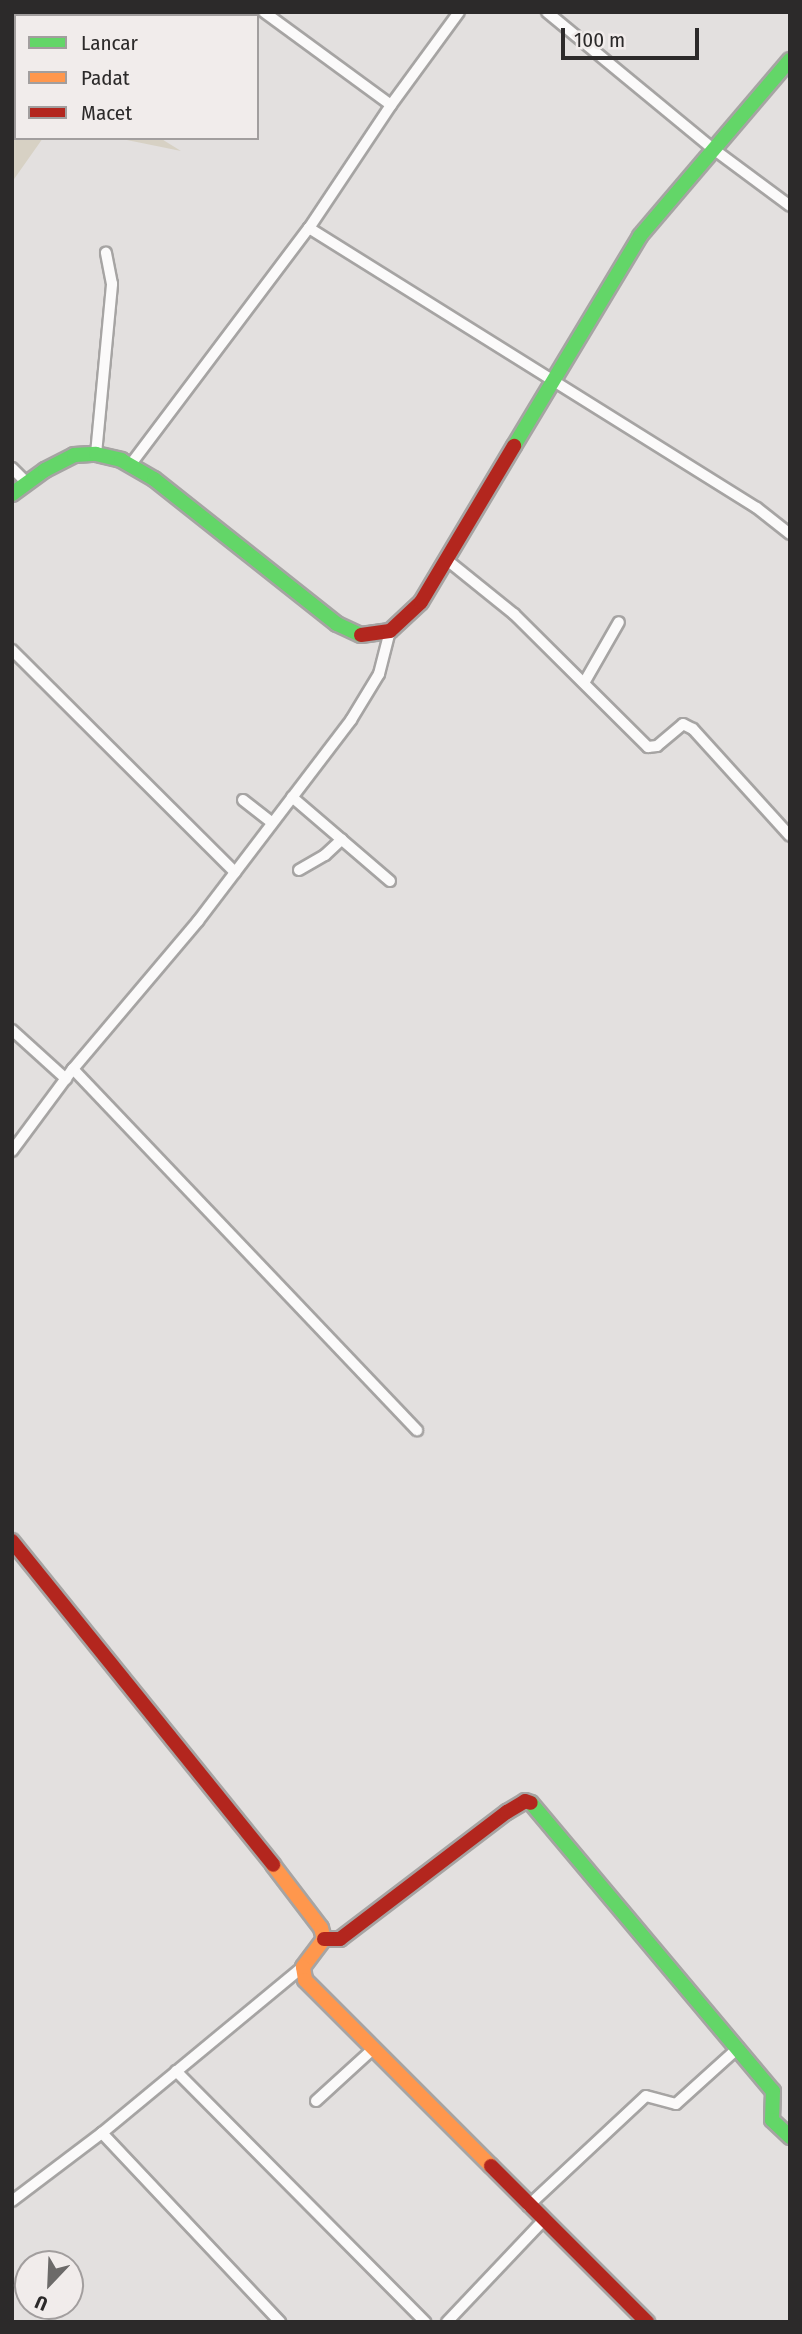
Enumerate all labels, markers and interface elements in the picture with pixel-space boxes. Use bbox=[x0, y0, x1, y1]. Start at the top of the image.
legend bbox=[14, 14, 259, 140]
scale bar bbox=[564, 14, 702, 58]
text: 100 m bbox=[574, 27, 625, 53]
text: Lancar bbox=[81, 30, 138, 56]
text: Padat bbox=[81, 65, 130, 91]
text: Macet bbox=[81, 100, 132, 126]
north arrow bbox=[14, 2250, 84, 2320]
text: U bbox=[32, 2290, 51, 2316]

